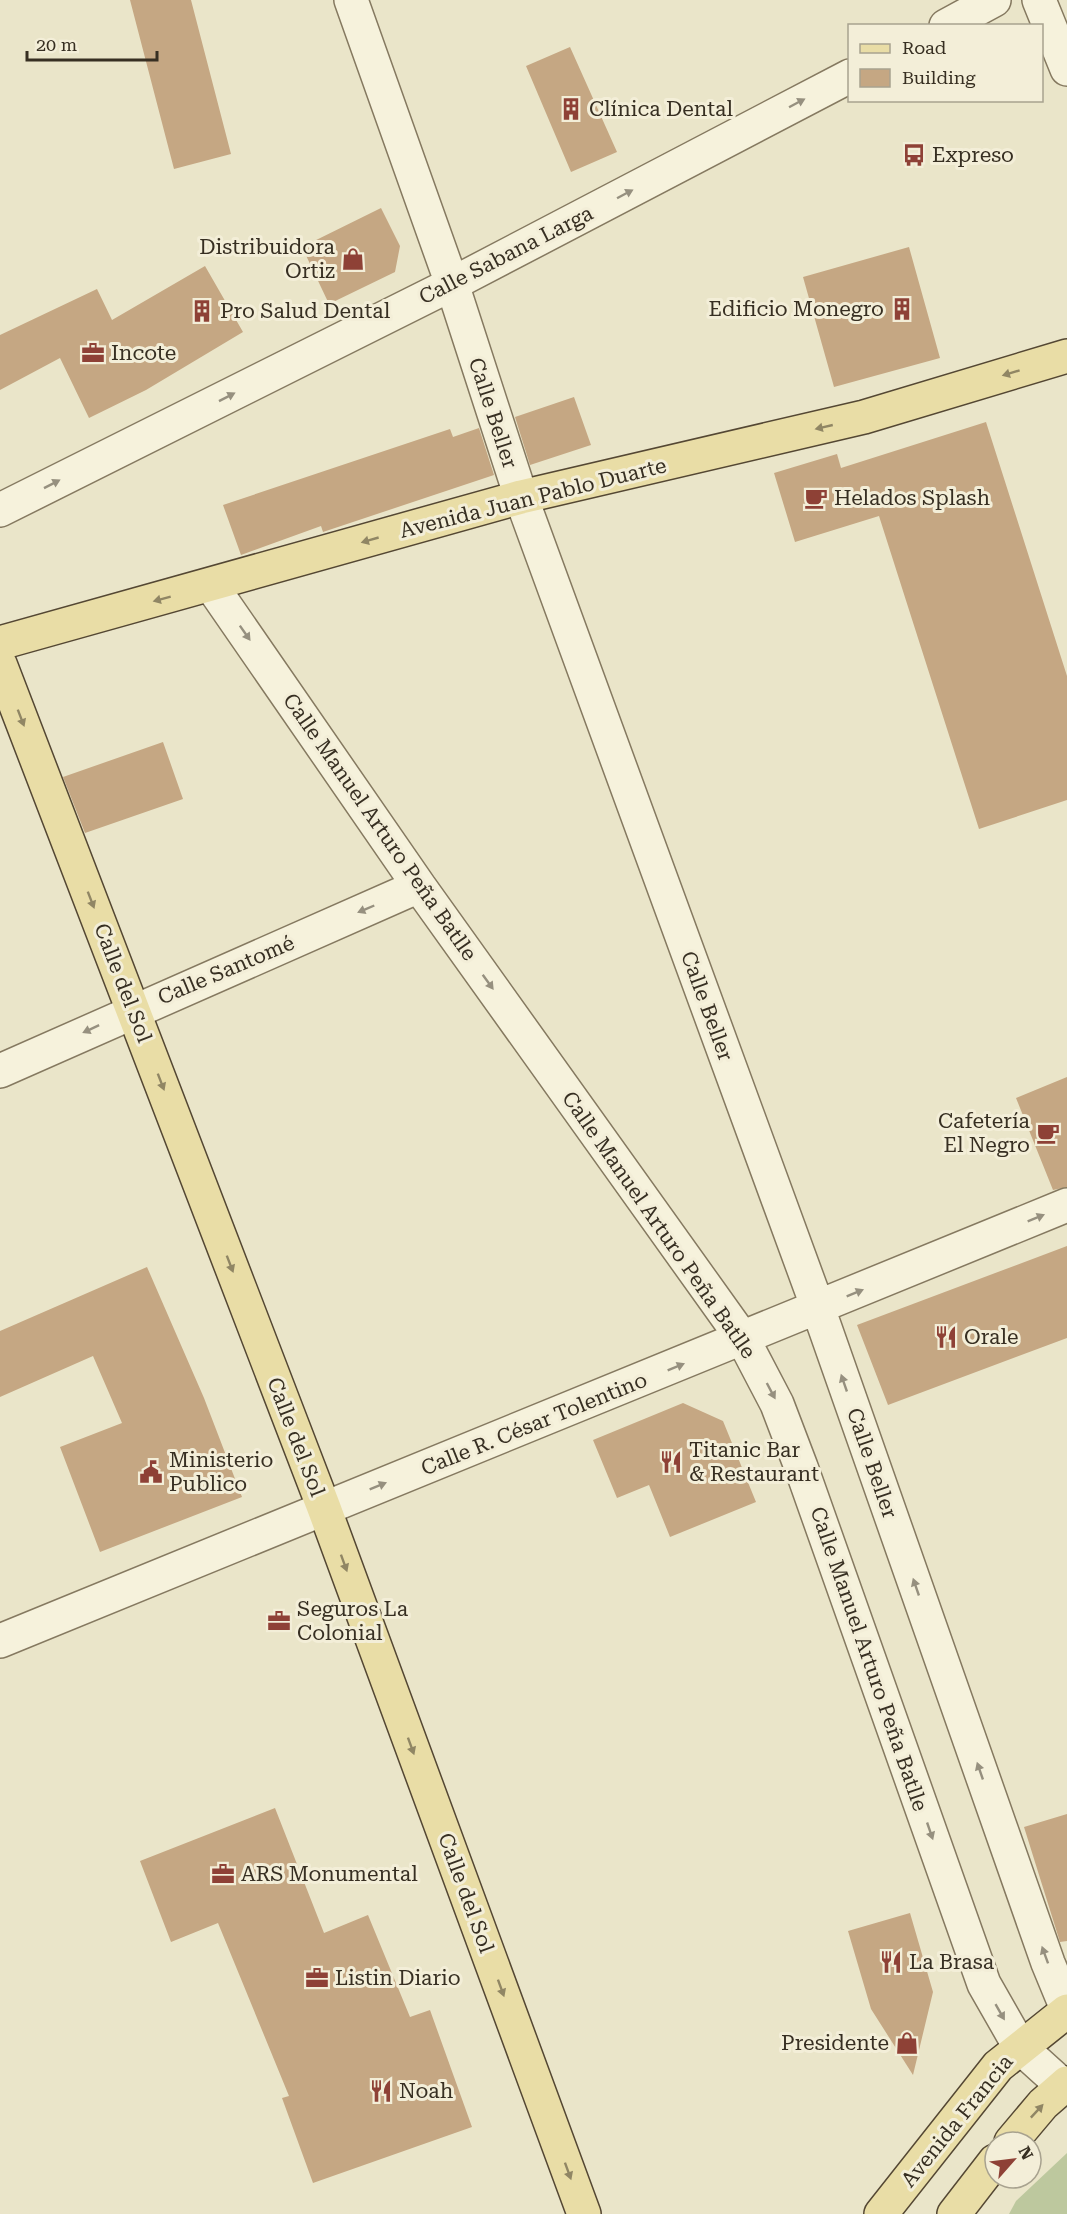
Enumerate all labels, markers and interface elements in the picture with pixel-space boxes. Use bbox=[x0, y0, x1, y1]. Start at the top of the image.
scale bar bbox=[27, 24, 158, 62]
legend bbox=[848, 24, 1043, 102]
text: 20 m bbox=[36, 34, 77, 55]
text: Road bbox=[902, 37, 947, 58]
text: Building bbox=[902, 67, 976, 88]
building icon: Clínica Dental bbox=[558, 96, 584, 122]
place label: Clínica Dental bbox=[589, 97, 733, 121]
one-way arrow bbox=[789, 98, 806, 108]
bus stop icon: Expreso bbox=[901, 142, 927, 168]
place label: Expreso bbox=[932, 143, 1014, 167]
one-way arrow bbox=[616, 189, 633, 198]
street label: Calle Sabana Larga bbox=[415, 201, 597, 309]
place label: Distribuidora Ortiz bbox=[199, 235, 336, 283]
shop icon: Distribuidora Ortiz bbox=[340, 246, 366, 272]
building icon: Edificio Monegro bbox=[889, 296, 915, 322]
place label: Edificio Monegro bbox=[709, 297, 884, 321]
building icon: Pro Salud Dental bbox=[189, 298, 215, 324]
place label: Pro Salud Dental bbox=[220, 299, 391, 323]
office icon: Incote bbox=[80, 340, 106, 366]
place label: Incote bbox=[111, 341, 176, 365]
street label: Calle Beller bbox=[464, 355, 522, 472]
one-way arrow bbox=[1002, 369, 1020, 378]
one-way arrow bbox=[218, 392, 235, 402]
one-way arrow bbox=[814, 422, 833, 432]
street label: Avenida Juan Pablo Duarte bbox=[397, 453, 669, 543]
one-way arrow bbox=[44, 479, 61, 489]
cafe icon: Helados Splash bbox=[803, 485, 829, 511]
place label: Helados Splash bbox=[834, 486, 991, 510]
one-way arrow bbox=[361, 536, 379, 545]
one-way arrow bbox=[153, 594, 171, 604]
one-way arrow bbox=[239, 625, 250, 641]
street label: Calle Manuel Arturo Peña Batlle bbox=[278, 689, 482, 965]
one-way arrow bbox=[17, 709, 26, 727]
one-way arrow bbox=[87, 891, 96, 909]
one-way arrow bbox=[356, 904, 374, 914]
street label: Calle del Sol bbox=[89, 920, 157, 1046]
street label: Calle Santomé bbox=[154, 931, 298, 1009]
street label: Calle Beller bbox=[676, 948, 738, 1064]
one-way arrow bbox=[482, 975, 494, 990]
one-way arrow bbox=[82, 1025, 99, 1034]
one-way arrow bbox=[156, 1073, 166, 1091]
street label: Calle Manuel Arturo Peña Batlle bbox=[557, 1087, 761, 1363]
place label: Cafetería El Negro bbox=[938, 1109, 1031, 1157]
cafe icon: Cafetería El Negro bbox=[1035, 1120, 1061, 1146]
one-way arrow bbox=[1027, 1213, 1045, 1223]
one-way arrow bbox=[226, 1256, 236, 1274]
one-way arrow bbox=[847, 1288, 865, 1298]
restaurant icon: Orale bbox=[933, 1324, 959, 1350]
place label: Orale bbox=[964, 1325, 1019, 1349]
one-way arrow bbox=[667, 1362, 685, 1372]
street label: Calle R. César Tolentino bbox=[418, 1368, 650, 1480]
street label: Calle del Sol bbox=[262, 1374, 330, 1500]
one-way arrow bbox=[839, 1374, 848, 1392]
one-way arrow bbox=[766, 1383, 776, 1400]
street label: Calle Beller bbox=[842, 1405, 902, 1522]
place label: Titanic Bar & Restaurant bbox=[689, 1438, 819, 1486]
place label: Ministerio Publico bbox=[169, 1448, 273, 1496]
restaurant icon: Titanic Bar & Restaurant bbox=[658, 1449, 684, 1475]
public building icon: Ministerio Publico bbox=[138, 1459, 164, 1485]
one-way arrow bbox=[369, 1481, 387, 1491]
street label: Calle Manuel Arturo Peña Batlle bbox=[805, 1504, 933, 1814]
one-way arrow bbox=[339, 1554, 349, 1572]
one-way arrow bbox=[910, 1578, 920, 1596]
place label: Seguros La Colonial bbox=[297, 1597, 409, 1645]
office icon: Seguros La Colonial bbox=[266, 1608, 292, 1634]
one-way arrow bbox=[407, 1737, 417, 1755]
one-way arrow bbox=[975, 1762, 985, 1780]
one-way arrow bbox=[925, 1822, 935, 1840]
street label: Calle del Sol bbox=[433, 1830, 499, 1957]
office icon: ARS Monumental bbox=[210, 1861, 236, 1887]
place label: ARS Monumental bbox=[241, 1862, 418, 1886]
one-way arrow bbox=[1040, 1946, 1050, 1964]
restaurant icon: La Brasa bbox=[878, 1949, 904, 1975]
place label: La Brasa bbox=[909, 1950, 995, 1974]
office icon: Listin Diario bbox=[304, 1965, 330, 1991]
place label: Listin Diario bbox=[335, 1966, 461, 1990]
one-way arrow bbox=[496, 1979, 506, 1997]
one-way arrow bbox=[995, 2004, 1005, 2021]
shop icon: Presidente bbox=[894, 2030, 920, 2056]
place label: Presidente bbox=[781, 2031, 889, 2055]
street label: Avenida Francia bbox=[896, 2050, 1018, 2192]
restaurant icon: Noah bbox=[368, 2078, 394, 2104]
place label: Noah bbox=[399, 2079, 454, 2103]
one-way arrow bbox=[1030, 2103, 1044, 2118]
north arrow bbox=[983, 2130, 1043, 2190]
text: N bbox=[1015, 2143, 1037, 2163]
one-way arrow bbox=[564, 2162, 574, 2180]

